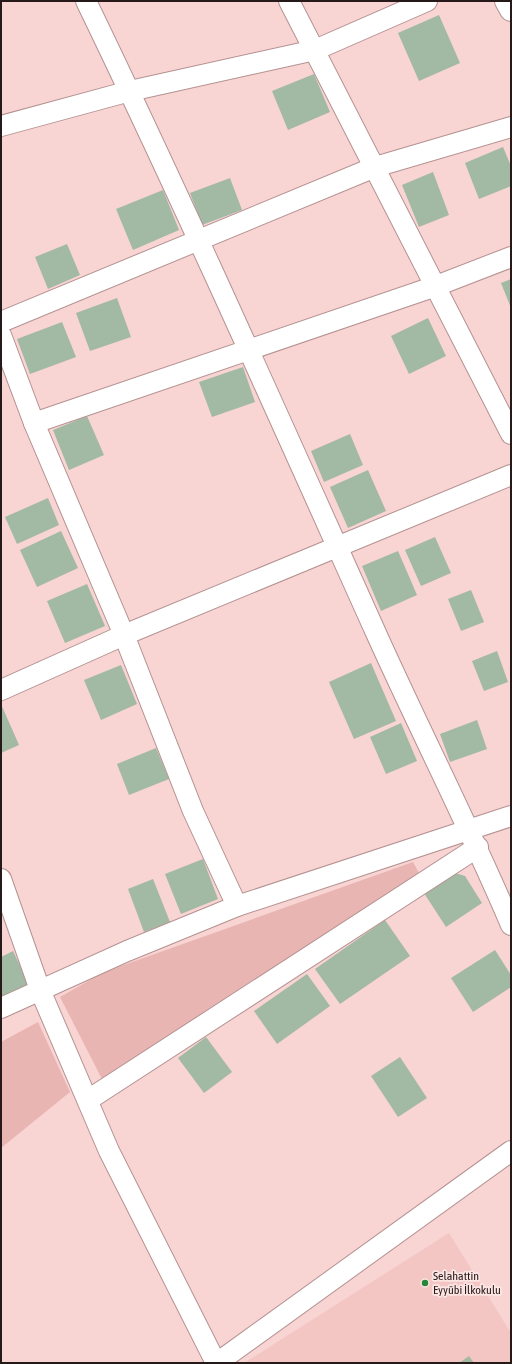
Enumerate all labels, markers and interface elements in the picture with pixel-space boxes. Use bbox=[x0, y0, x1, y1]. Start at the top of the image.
place label: Selahattin Eyyübi İlkokulu bbox=[433, 1269, 501, 1297]
marker: Selahattin Eyyübi İlkokulu bbox=[420, 1278, 430, 1288]

